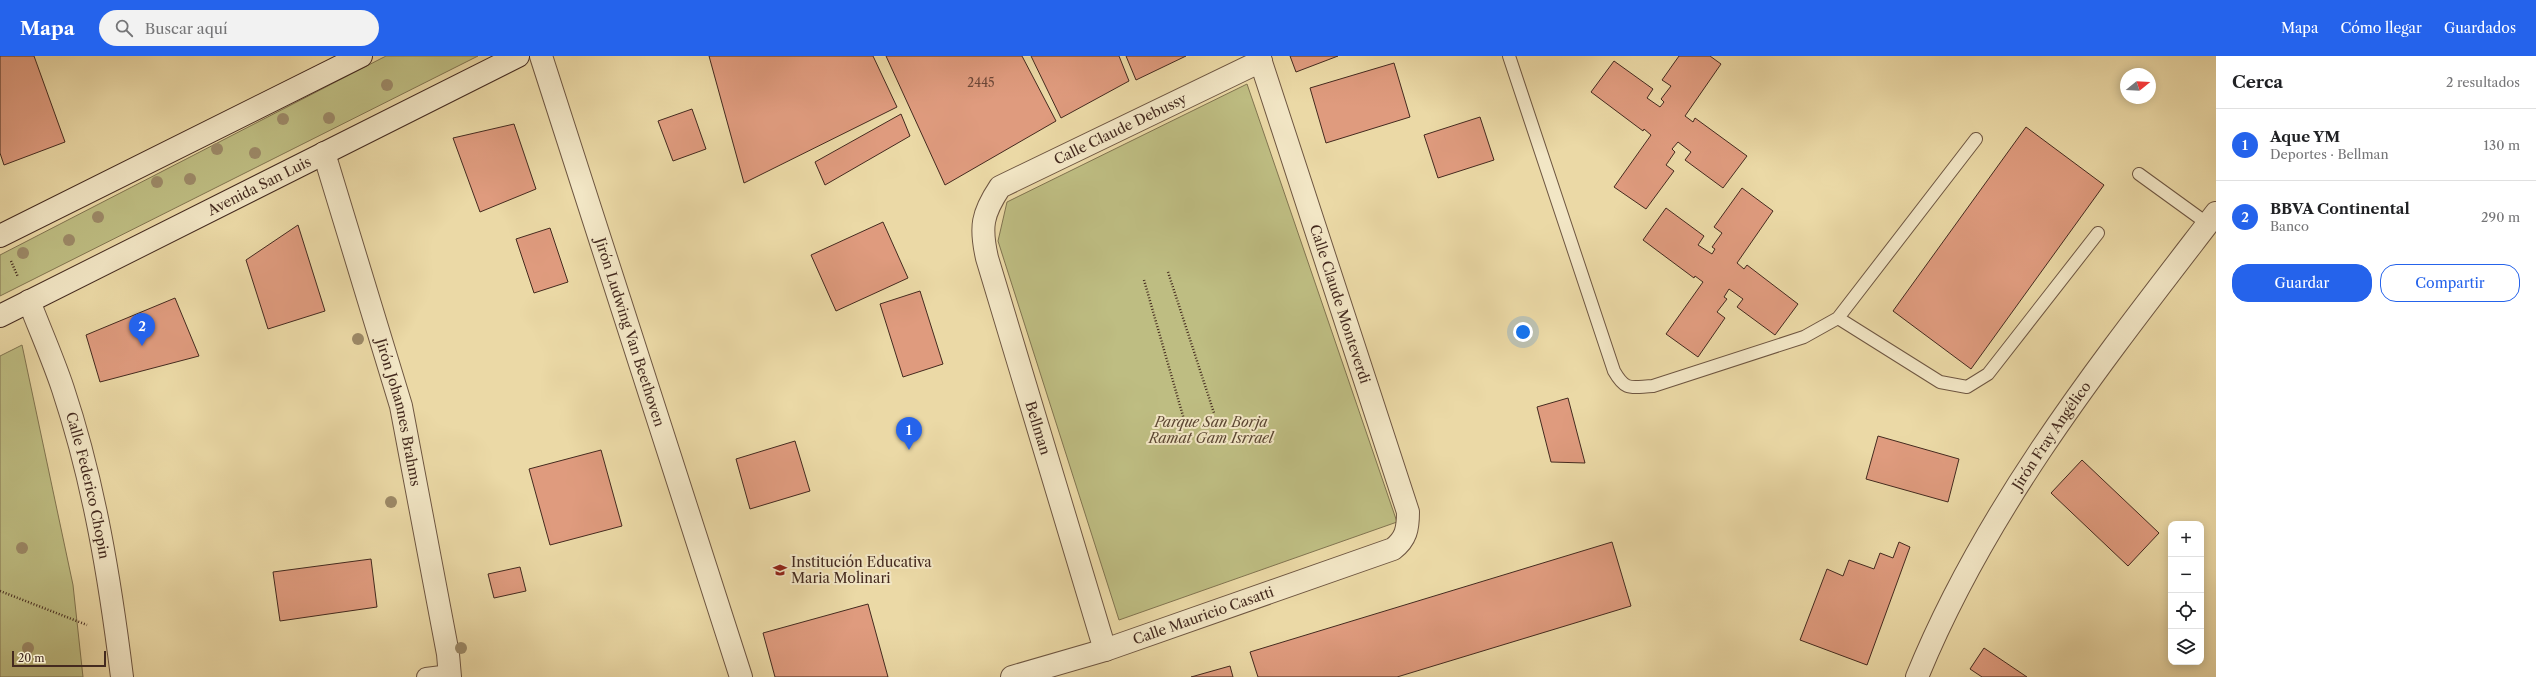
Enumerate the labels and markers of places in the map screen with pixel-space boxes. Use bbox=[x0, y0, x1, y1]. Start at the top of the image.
pin: 2 bbox=[129, 313, 155, 346]
pin: 1 bbox=[896, 417, 922, 450]
place label: Institución Educativa Maria Molinari bbox=[791, 553, 932, 587]
school or university icon: Institución Educativa Maria Molinari bbox=[772, 562, 788, 578]

